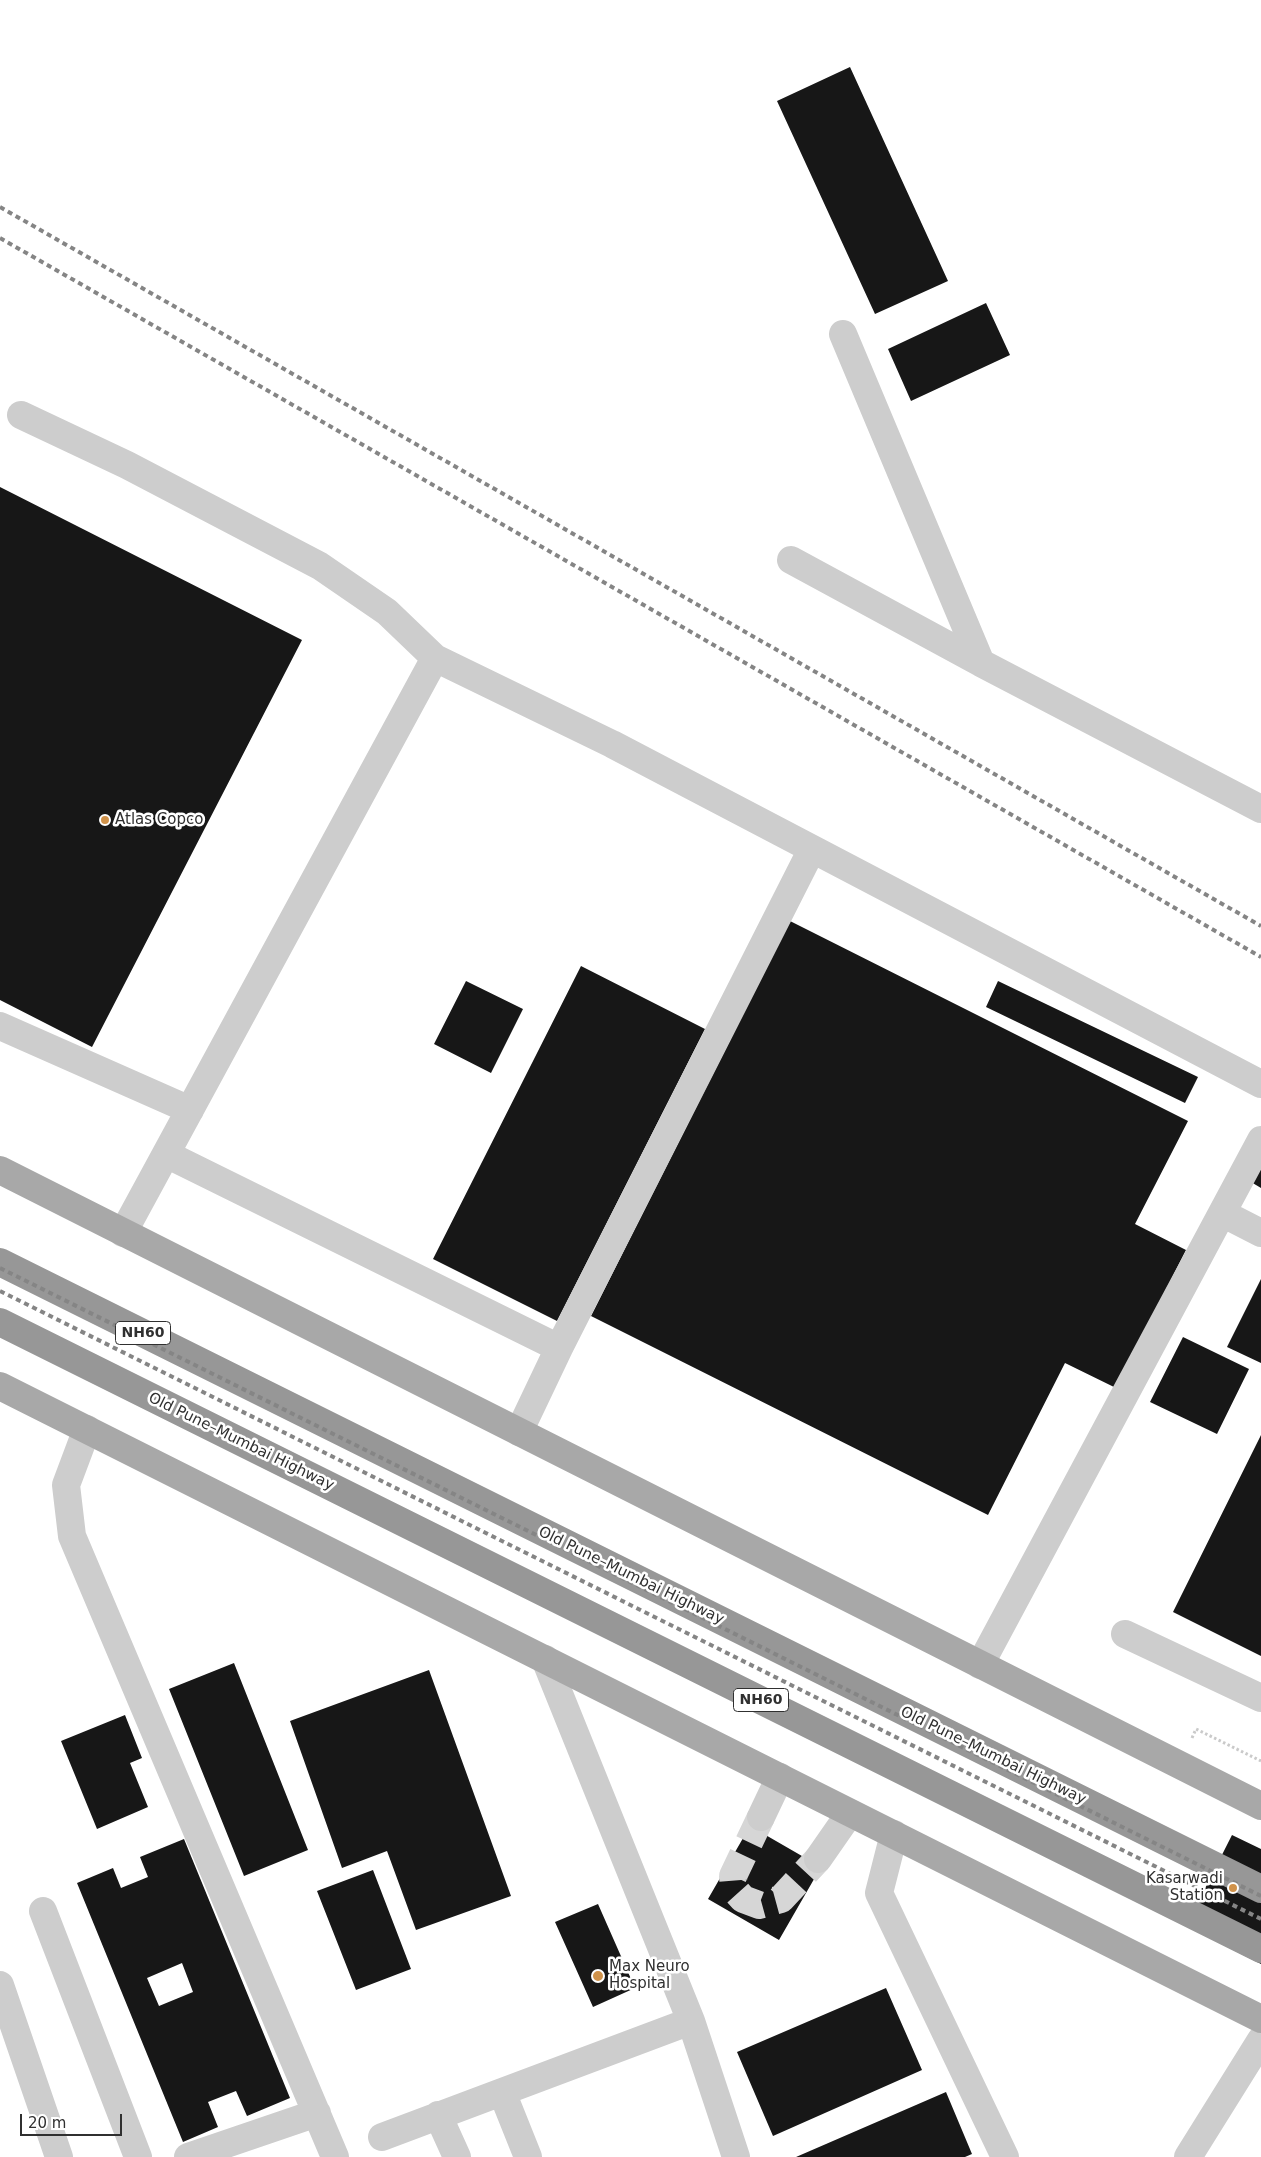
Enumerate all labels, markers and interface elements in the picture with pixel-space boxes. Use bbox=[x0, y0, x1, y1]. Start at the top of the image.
place label: Atlas Copco bbox=[115, 811, 203, 829]
marker: Atlas Copco bbox=[99, 814, 111, 826]
road number: NH60 bbox=[116, 1322, 170, 1345]
street label: Old Pune–Mumbai Highway bbox=[145, 1389, 337, 1495]
street label: Old Pune–Mumbai Highway bbox=[535, 1523, 727, 1629]
road number: NH60 bbox=[734, 1688, 788, 1712]
street label: Old Pune–Mumbai Highway bbox=[897, 1703, 1089, 1809]
place label: Kasarwadi Station bbox=[1146, 1870, 1223, 1905]
marker: Kasarwadi Station bbox=[1227, 1882, 1239, 1894]
place label: Max Neuro Hospital bbox=[609, 1958, 690, 1993]
marker: Max Neuro Hospital bbox=[591, 1969, 605, 1983]
scale bar bbox=[22, 2104, 125, 2136]
text: 20 m bbox=[28, 2114, 66, 2132]

